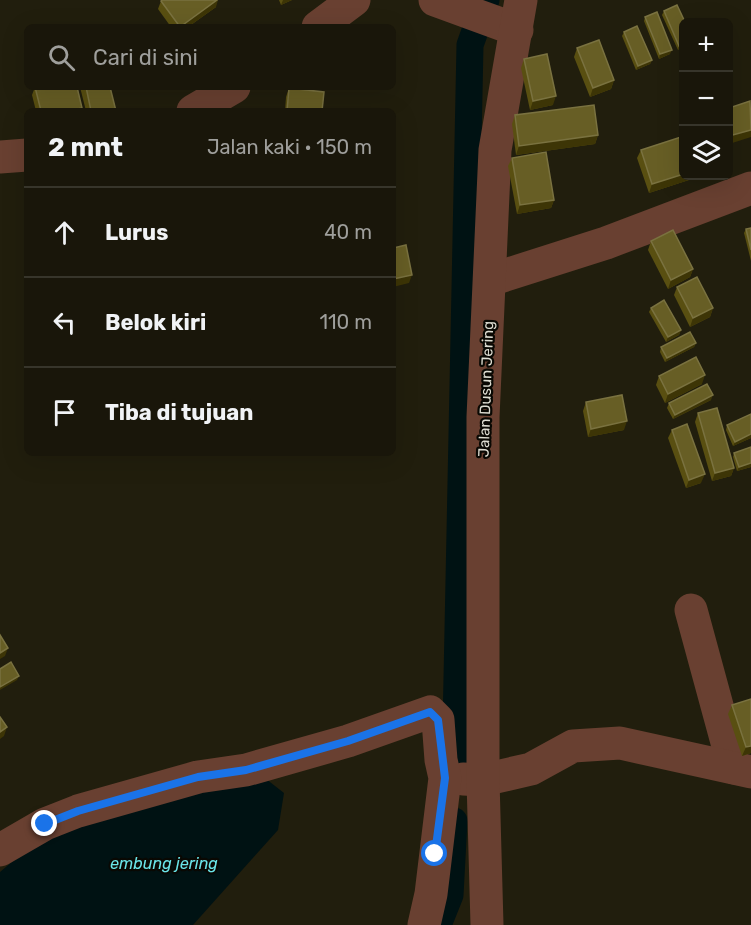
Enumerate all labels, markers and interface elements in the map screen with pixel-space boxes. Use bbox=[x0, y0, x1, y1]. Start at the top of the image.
map controls bbox=[679, 18, 733, 180]
button: + bbox=[679, 18, 733, 72]
search box bbox=[24, 24, 396, 90]
icon: search bbox=[45, 41, 78, 74]
text: Cari di sini bbox=[93, 44, 198, 71]
button: − bbox=[679, 72, 733, 126]
button: layers bbox=[679, 126, 733, 180]
text: 2 mnt bbox=[48, 132, 123, 163]
text: Jalan kaki · 150 m bbox=[207, 135, 372, 159]
icon: ahead bbox=[48, 216, 81, 249]
text: Lurus bbox=[105, 219, 168, 246]
text: 40 m bbox=[324, 220, 372, 244]
icon: left bbox=[48, 306, 81, 339]
text: Belok kiri bbox=[105, 309, 206, 336]
text: 110 m bbox=[320, 310, 372, 334]
street label: Jalan Dusun Jering bbox=[475, 320, 497, 458]
icon: arrive bbox=[48, 396, 81, 429]
text: Tiba di tujuan bbox=[105, 399, 253, 426]
route end bbox=[31, 810, 57, 836]
route start bbox=[421, 840, 447, 866]
water label: embung jering bbox=[110, 854, 218, 873]

